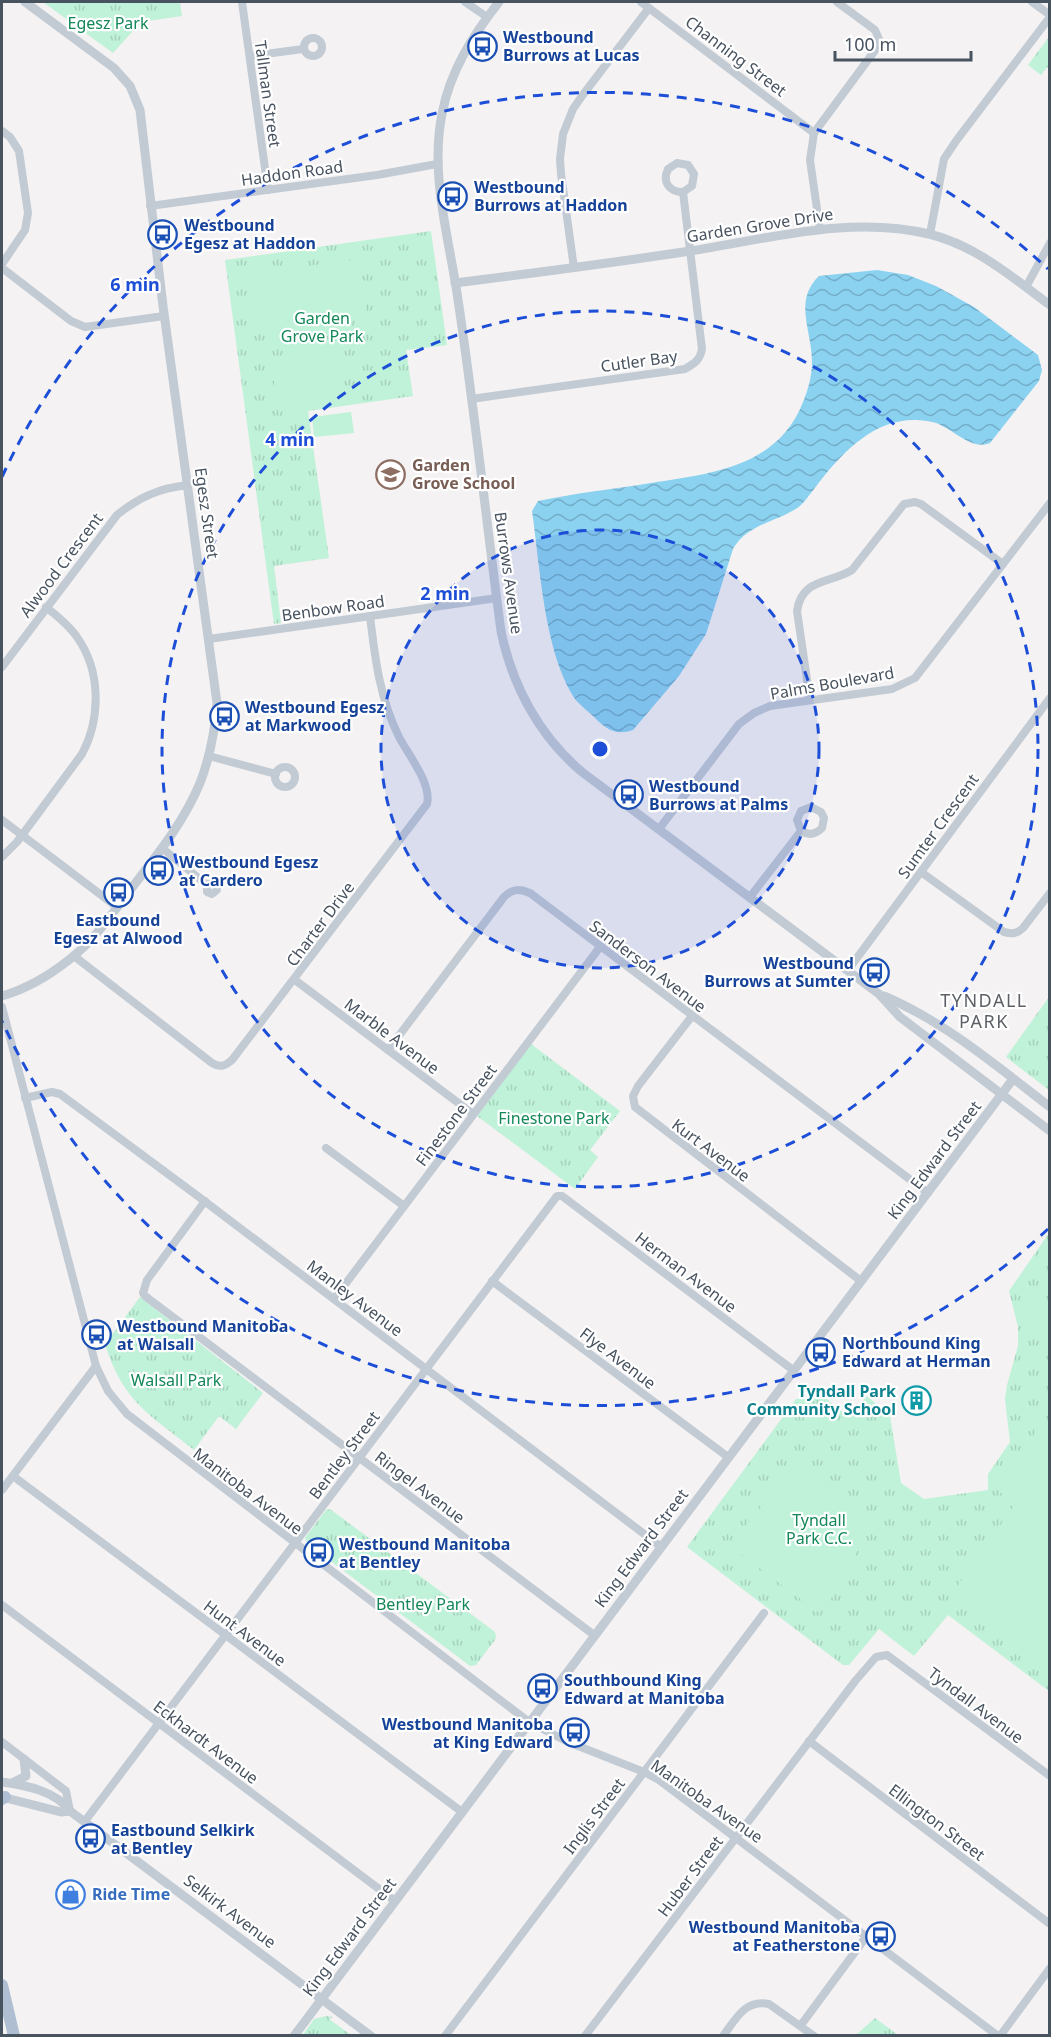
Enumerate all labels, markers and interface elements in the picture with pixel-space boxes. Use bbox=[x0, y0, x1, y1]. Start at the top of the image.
street label: Channing Street bbox=[681, 11, 791, 101]
park label: Egesz Park bbox=[68, 12, 149, 34]
scale bar bbox=[835, 24, 972, 62]
place label: Westbound Burrows at Lucas bbox=[503, 26, 640, 66]
bus stop icon: Westbound Burrows at Lucas bbox=[466, 30, 498, 62]
text: 100 m bbox=[844, 32, 896, 56]
street label: Tallman Street bbox=[250, 39, 286, 149]
street label: Haddon Road bbox=[240, 155, 344, 191]
place label: Westbound Burrows at Haddon bbox=[474, 176, 628, 216]
bus stop icon: Westbound Burrows at Haddon bbox=[437, 180, 469, 212]
street label: Garden Grove Drive bbox=[685, 203, 835, 247]
place label: Westbound Egesz at Haddon bbox=[184, 214, 316, 254]
bus stop icon: Westbound Egesz at Haddon bbox=[147, 218, 179, 250]
text: 6 min bbox=[110, 272, 160, 296]
park label: Garden Grove Park bbox=[281, 307, 364, 347]
street label: Cutler Bay bbox=[599, 345, 680, 377]
text: 4 min bbox=[265, 427, 315, 451]
place label: Garden Grove School bbox=[412, 454, 515, 494]
school or university icon: Garden Grove School bbox=[375, 458, 407, 490]
street label: Egesz Street bbox=[190, 466, 224, 560]
street label: Alwood Crescent bbox=[14, 508, 108, 622]
street label: Burrows Avenue bbox=[490, 511, 528, 635]
text: 2 min bbox=[420, 581, 470, 605]
street label: Benbow Road bbox=[280, 590, 386, 626]
street label: Palms Boulevard bbox=[768, 661, 896, 705]
place label: Westbound Egesz at Markwood bbox=[245, 696, 385, 736]
bus stop icon: Westbound Egesz at Markwood bbox=[208, 700, 240, 732]
centre of rings bbox=[590, 739, 610, 759]
street label: Sumter Crescent bbox=[892, 769, 984, 883]
place label: Westbound Burrows at Palms bbox=[649, 775, 788, 815]
bus stop icon: Westbound Burrows at Palms bbox=[612, 779, 644, 811]
place label: Westbound Egesz at Cardero bbox=[179, 851, 319, 891]
bus stop icon: Westbound Egesz at Cardero bbox=[142, 855, 174, 887]
bus stop icon: Eastbound Egesz at Alwood bbox=[102, 876, 134, 908]
street label: Charter Drive bbox=[281, 877, 359, 971]
place label: Eastbound Egesz at Alwood bbox=[53, 909, 183, 949]
street label: Sanderson Avenue bbox=[585, 915, 711, 1017]
place label: Westbound Burrows at Sumter bbox=[704, 952, 854, 992]
bus stop icon: Westbound Burrows at Sumter bbox=[859, 956, 891, 988]
district label: TYNDALL PARK bbox=[940, 988, 1028, 1033]
street label: Marble Avenue bbox=[340, 993, 444, 1079]
street label: Finestone Street bbox=[410, 1059, 502, 1170]
street label: King Edward Street bbox=[882, 1096, 986, 1224]
park label: Finestone Park bbox=[498, 1107, 610, 1129]
street label: Kurt Avenue bbox=[667, 1113, 755, 1187]
street label: Herman Avenue bbox=[631, 1227, 741, 1317]
street label: Manley Avenue bbox=[303, 1255, 407, 1341]
place label: Westbound Manitoba at Walsall bbox=[117, 1315, 288, 1355]
bus stop icon: Westbound Manitoba at Walsall bbox=[80, 1319, 112, 1351]
street label: Flye Avenue bbox=[575, 1322, 661, 1394]
place label: Northbound King Edward at Herman bbox=[842, 1332, 991, 1372]
bus stop icon: Northbound King Edward at Herman bbox=[805, 1336, 837, 1368]
park label: Walsall Park bbox=[131, 1369, 222, 1391]
place label: Tyndall Park Community School bbox=[746, 1380, 896, 1420]
building icon: Tyndall Park Community School bbox=[901, 1384, 933, 1416]
street label: Bentley Street bbox=[304, 1406, 384, 1504]
street label: Manitoba Avenue bbox=[189, 1442, 307, 1540]
street label: Ringel Avenue bbox=[371, 1446, 469, 1528]
street label: King Edward Street bbox=[589, 1484, 693, 1612]
park label: Tyndall Park C.C. bbox=[786, 1509, 852, 1549]
place label: Westbound Manitoba at Bentley bbox=[339, 1533, 510, 1573]
bus stop icon: Westbound Manitoba at Bentley bbox=[302, 1537, 334, 1569]
park label: Bentley Park bbox=[376, 1593, 470, 1615]
street label: Hunt Avenue bbox=[199, 1595, 291, 1671]
street label: Tyndall Avenue bbox=[924, 1662, 1028, 1748]
place label: Southbound King Edward at Manitoba bbox=[564, 1669, 725, 1709]
bus stop icon: Southbound King Edward at Manitoba bbox=[527, 1673, 559, 1705]
street label: Eckhardt Avenue bbox=[149, 1695, 263, 1789]
place label: Westbound Manitoba at King Edward bbox=[382, 1713, 553, 1753]
bus stop icon: Westbound Manitoba at King Edward bbox=[558, 1717, 590, 1749]
street label: Manitoba Avenue bbox=[647, 1754, 767, 1848]
street label: Inglis Street bbox=[558, 1773, 630, 1859]
street label: Ellington Street bbox=[884, 1779, 990, 1866]
place label: Eastbound Selkirk at Bentley bbox=[111, 1819, 255, 1859]
bus stop icon: Eastbound Selkirk at Bentley bbox=[74, 1823, 106, 1855]
street label: Huber Street bbox=[652, 1831, 728, 1921]
street label: Selkirk Avenue bbox=[179, 1869, 281, 1953]
street label: King Edward Street bbox=[297, 1873, 401, 2001]
shop icon: Ride Time bbox=[55, 1878, 87, 1910]
place label: Ride Time bbox=[92, 1883, 170, 1905]
place label: Westbound Manitoba at Featherstone bbox=[689, 1916, 860, 1956]
bus stop icon: Westbound Manitoba at Featherstone bbox=[865, 1920, 897, 1952]

